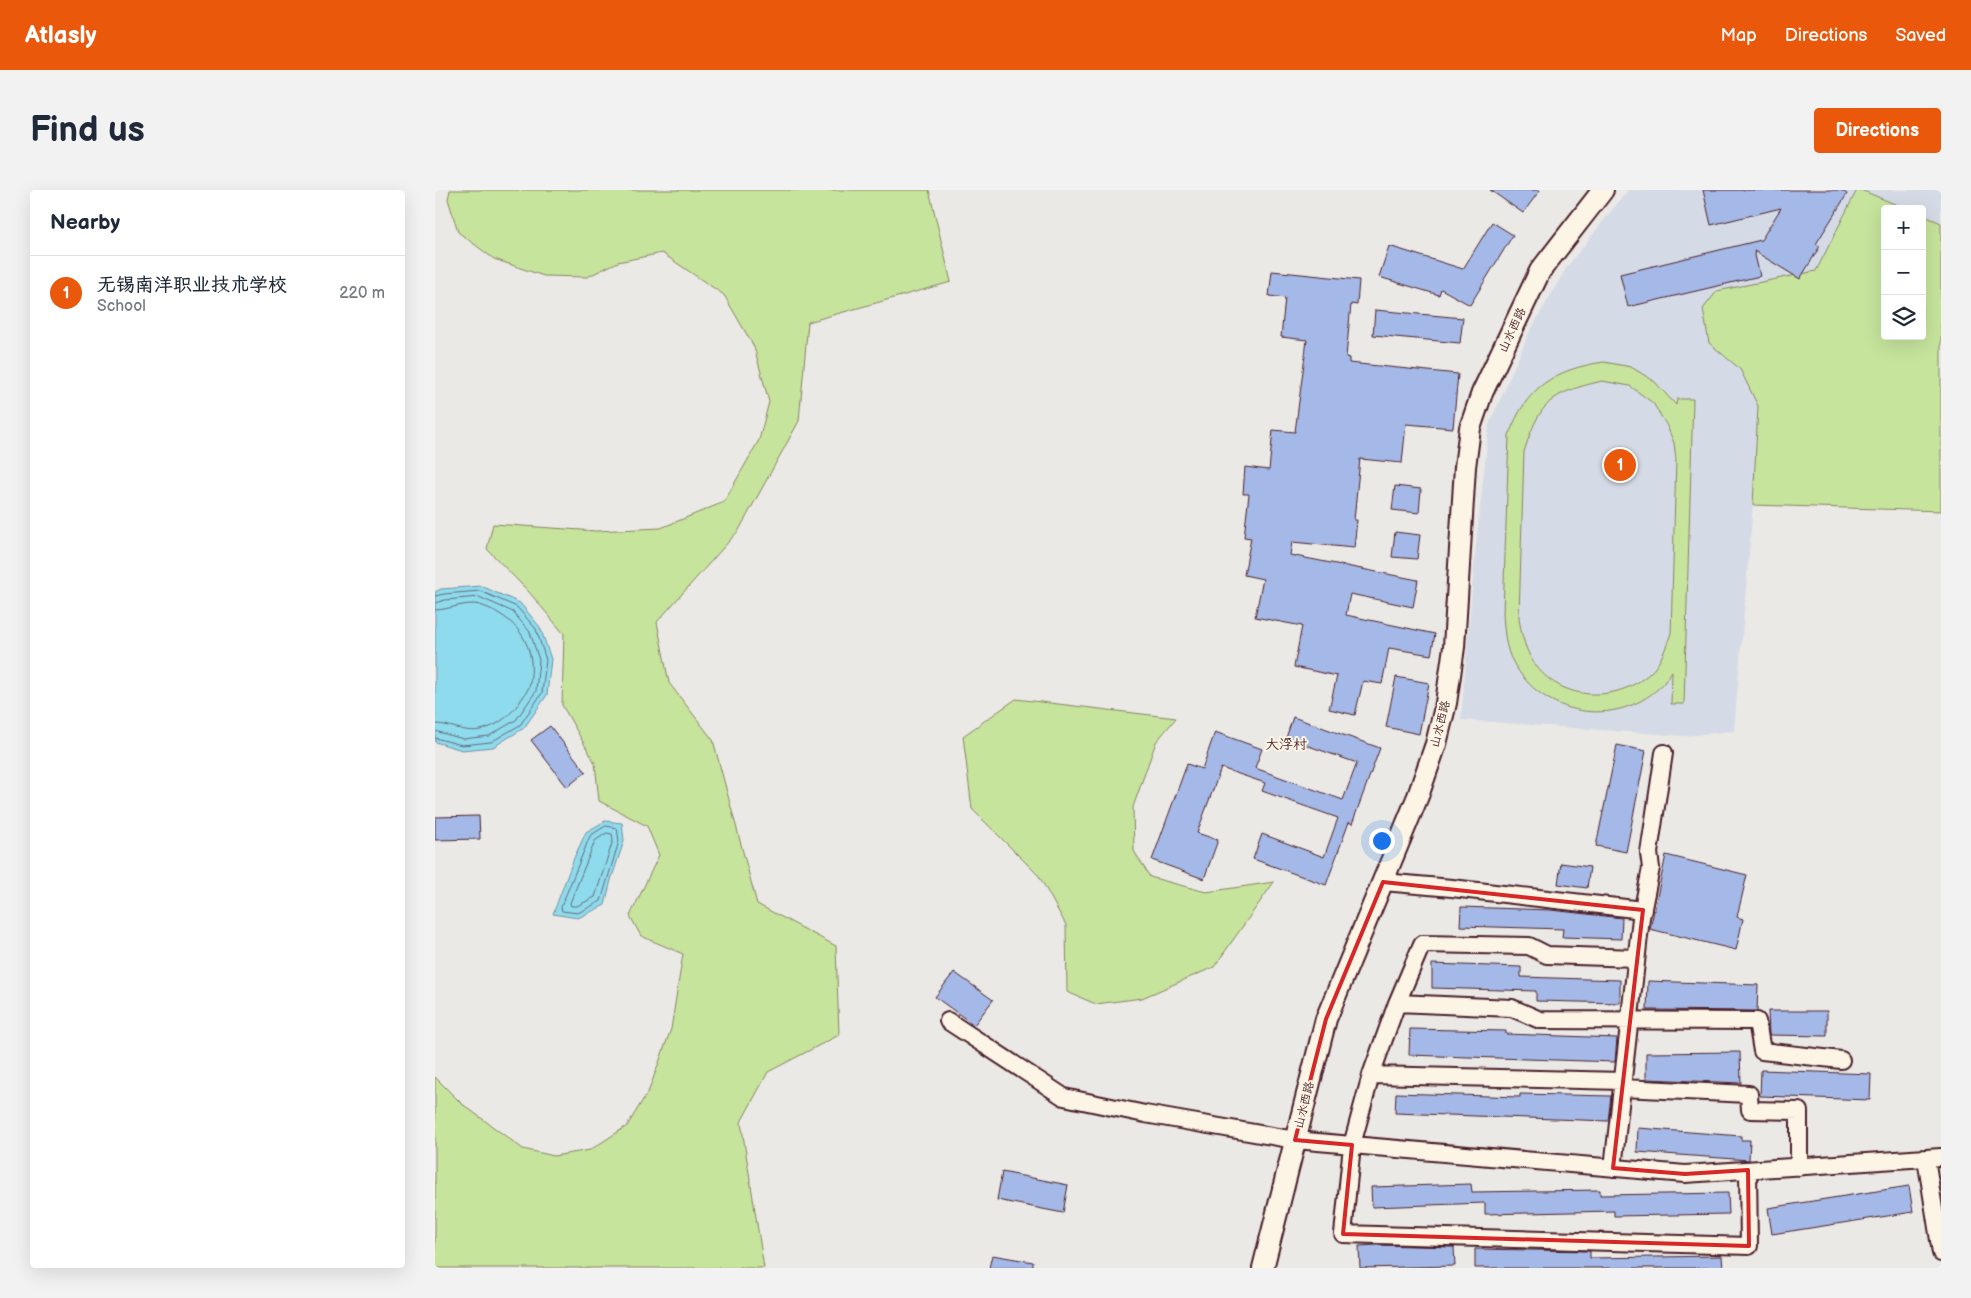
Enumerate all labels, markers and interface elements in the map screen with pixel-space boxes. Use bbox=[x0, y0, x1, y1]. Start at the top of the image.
text: Atlasly bbox=[25, 21, 96, 50]
text: Map bbox=[1721, 25, 1757, 46]
text: Directions bbox=[1785, 25, 1867, 46]
text: Saved bbox=[1895, 25, 1946, 46]
button: Directions bbox=[1814, 108, 1941, 153]
text: Find us bbox=[30, 109, 145, 152]
map controls bbox=[1881, 205, 1926, 340]
button: + bbox=[1881, 205, 1926, 250]
text: Nearby bbox=[50, 210, 120, 235]
button: − bbox=[1881, 250, 1926, 295]
text: 无锡南洋职业技术学校 bbox=[97, 274, 287, 297]
text: 1 bbox=[63, 284, 69, 303]
text: 220 m bbox=[339, 284, 385, 303]
button: layers bbox=[1881, 295, 1926, 340]
text: School bbox=[97, 297, 146, 316]
street label: 山水西路 bbox=[1496, 305, 1529, 355]
pin: 1 bbox=[1604, 446, 1636, 484]
street label: 山水西路 bbox=[1427, 699, 1454, 749]
district label: 大浮村 bbox=[1265, 736, 1307, 753]
your location bbox=[1369, 828, 1395, 854]
street label: 山水西路 bbox=[1291, 1080, 1318, 1130]

